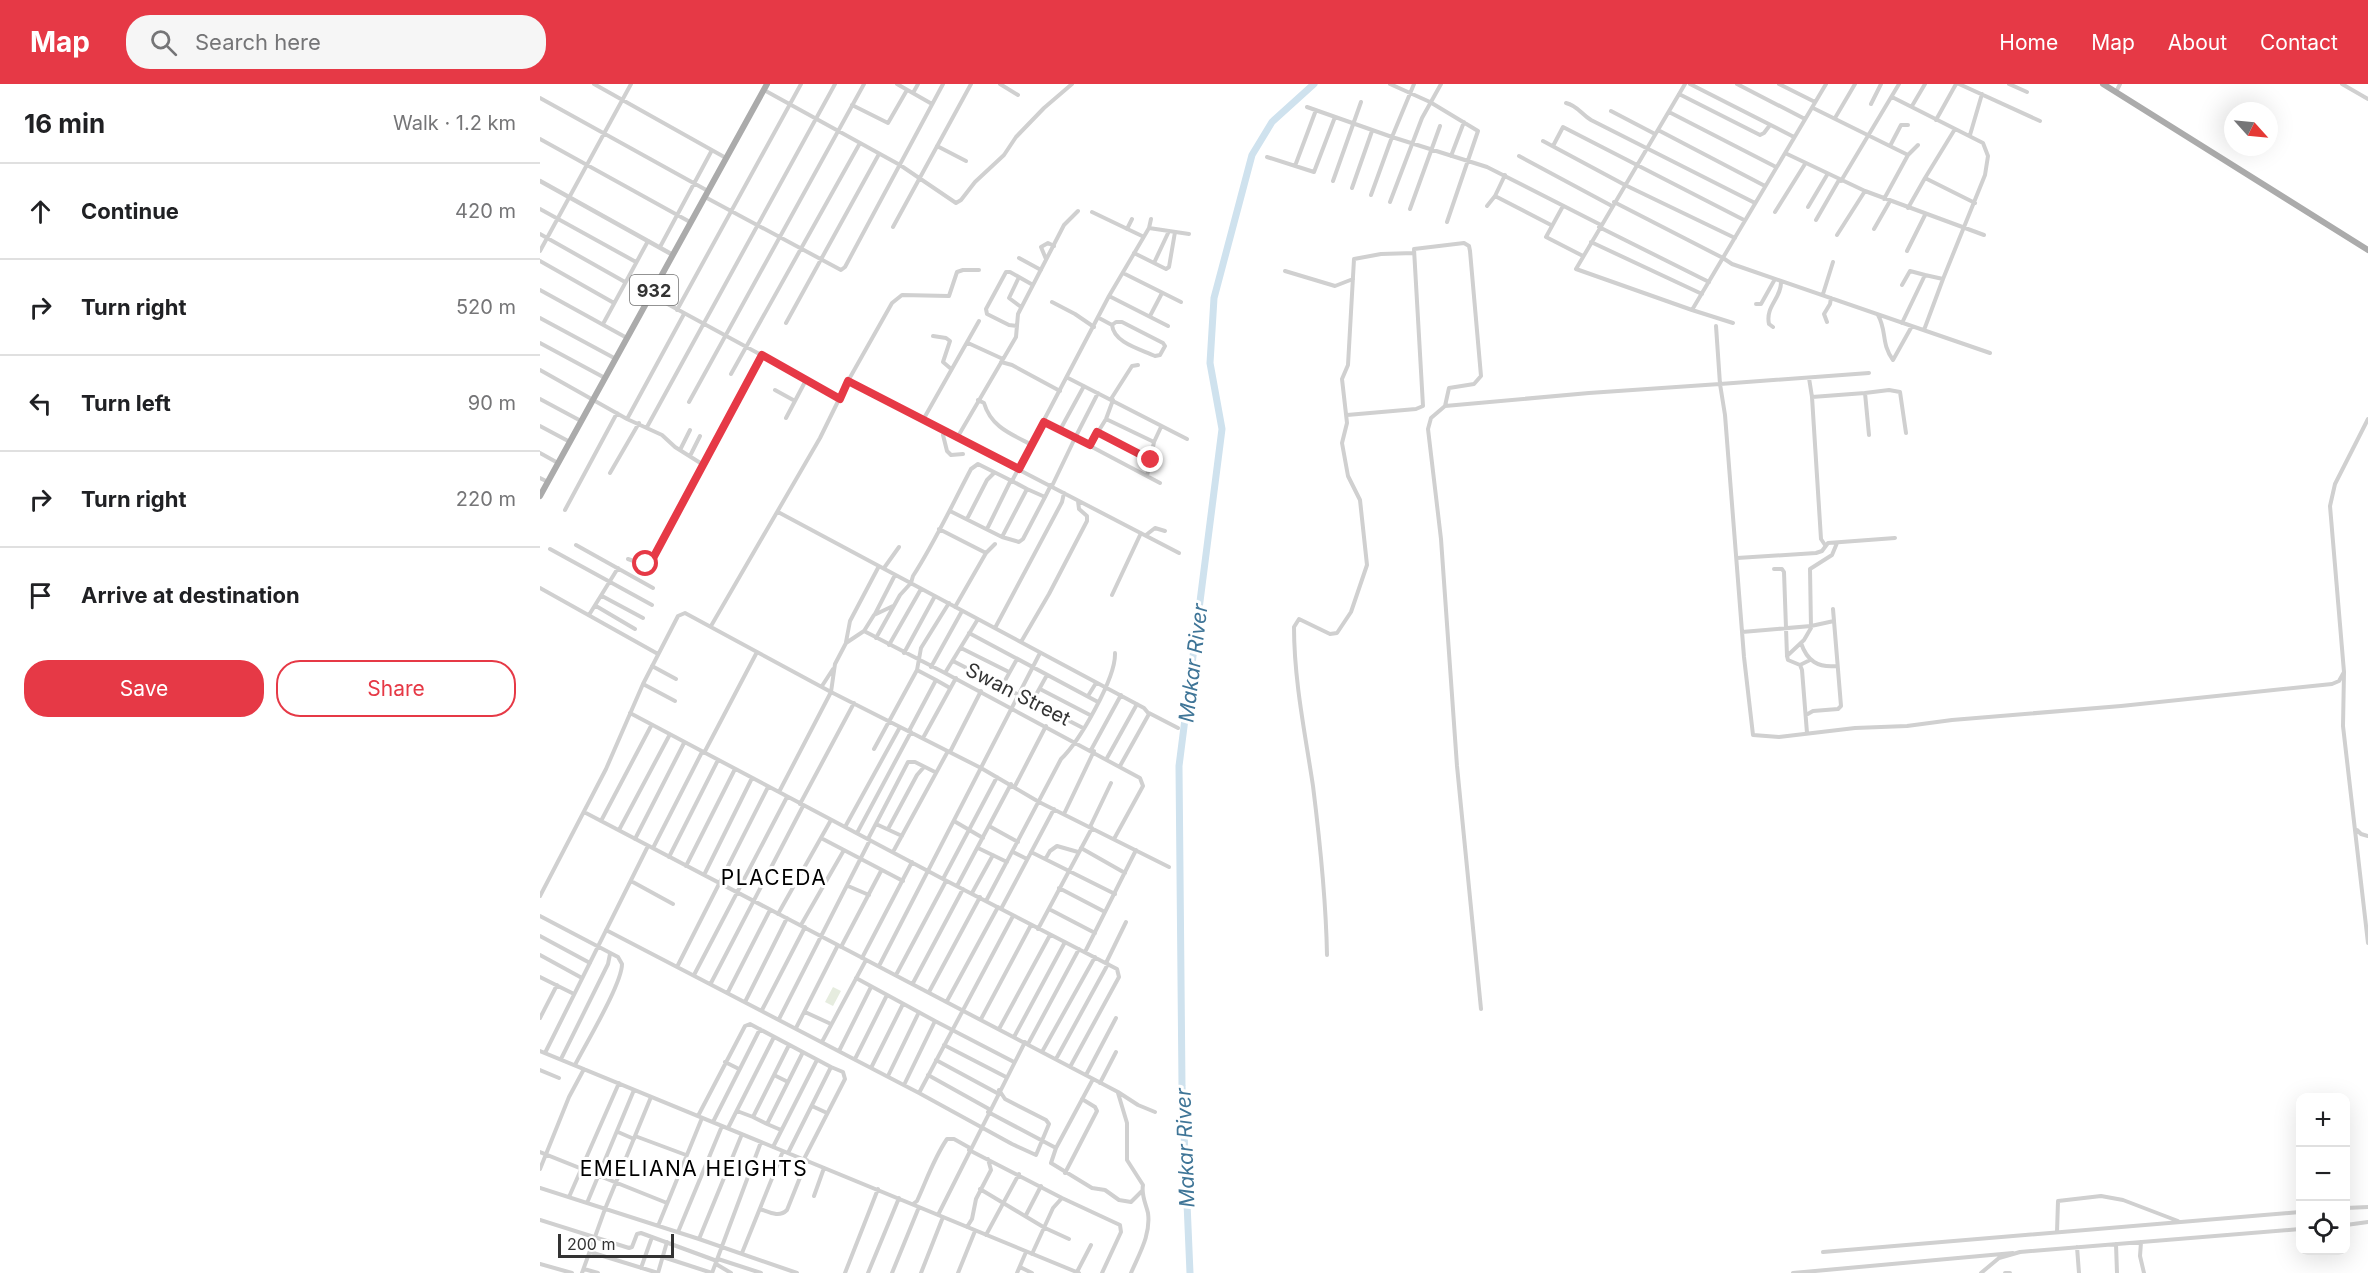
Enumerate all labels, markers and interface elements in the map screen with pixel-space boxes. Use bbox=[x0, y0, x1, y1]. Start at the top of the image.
search box bbox=[126, 15, 546, 69]
text: Map bbox=[30, 25, 90, 59]
icon: search bbox=[147, 26, 180, 59]
text: Search here bbox=[195, 29, 321, 55]
text: Home bbox=[1999, 30, 2058, 55]
text: Map bbox=[2091, 30, 2135, 55]
text: About bbox=[2168, 30, 2227, 55]
text: Contact bbox=[2260, 30, 2338, 55]
north arrow bbox=[2224, 102, 2278, 156]
text: 16 min bbox=[24, 108, 105, 139]
text: Walk · 1.2 km bbox=[393, 111, 516, 135]
icon: ahead bbox=[24, 195, 57, 228]
text: Continue bbox=[81, 198, 179, 224]
text: 420 m bbox=[455, 199, 516, 223]
road number: 932 bbox=[630, 275, 678, 305]
icon: right bbox=[24, 291, 57, 324]
text: Turn right bbox=[81, 294, 187, 320]
text: 520 m bbox=[456, 295, 516, 319]
icon: left bbox=[24, 387, 57, 420]
text: Turn left bbox=[81, 390, 171, 416]
text: 90 m bbox=[468, 391, 516, 415]
route end bbox=[1137, 446, 1163, 472]
icon: right bbox=[24, 483, 57, 516]
text: Turn right bbox=[81, 486, 187, 512]
text: 220 m bbox=[456, 487, 516, 511]
route start bbox=[632, 550, 658, 576]
icon: arrive bbox=[24, 579, 57, 612]
text: Arrive at destination bbox=[81, 582, 300, 608]
water label: Makar River bbox=[1173, 601, 1213, 724]
street label: Swan Street bbox=[962, 657, 1075, 731]
button: Save bbox=[24, 660, 264, 717]
button: Share bbox=[276, 660, 516, 717]
district label: PLACEDA bbox=[721, 865, 827, 890]
water label: Makar River bbox=[1170, 1087, 1200, 1208]
map controls bbox=[2296, 1093, 2350, 1255]
button: + bbox=[2296, 1093, 2350, 1147]
button: − bbox=[2296, 1147, 2350, 1201]
district label: EMELIANA HEIGHTS bbox=[580, 1156, 808, 1181]
button: locate bbox=[2296, 1201, 2350, 1255]
scale bar bbox=[558, 1231, 674, 1258]
text: 200 m bbox=[567, 1234, 615, 1254]

